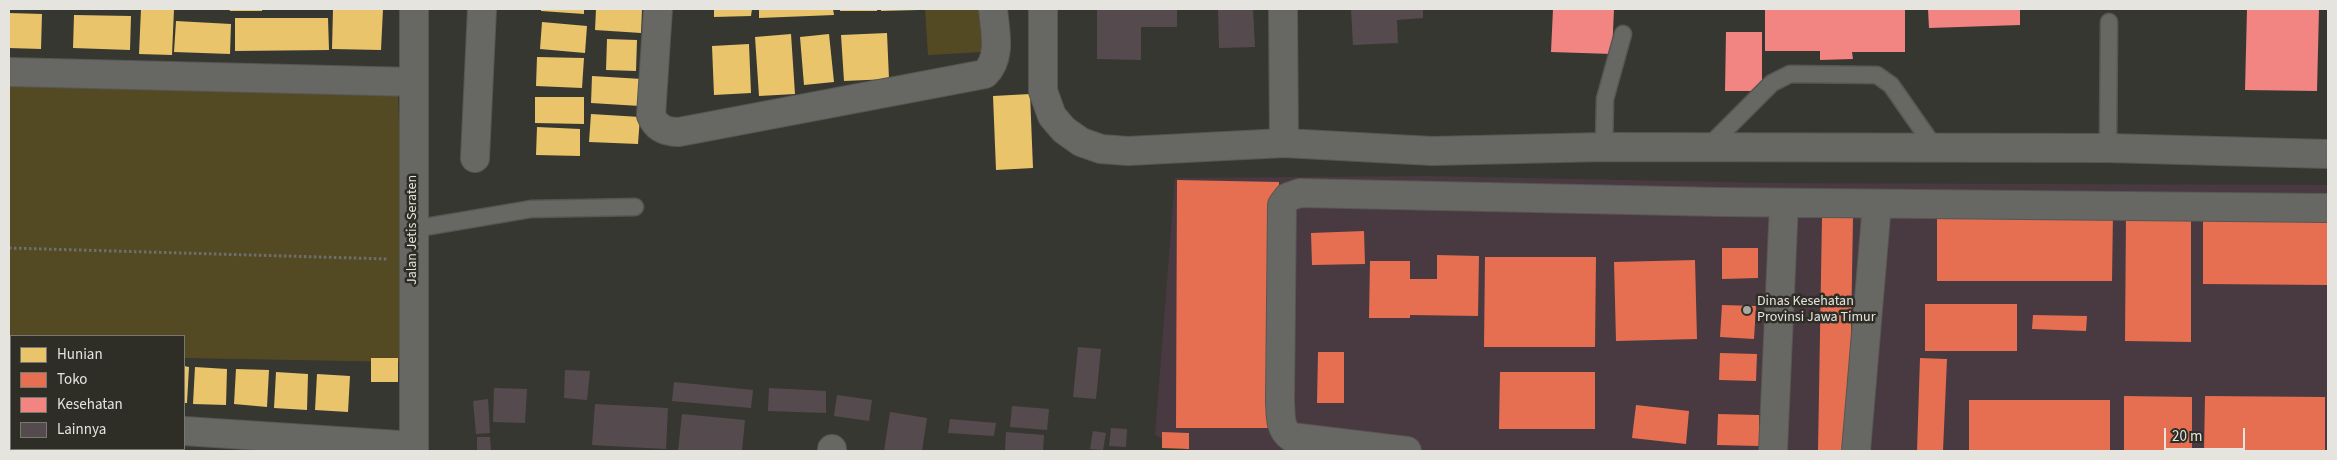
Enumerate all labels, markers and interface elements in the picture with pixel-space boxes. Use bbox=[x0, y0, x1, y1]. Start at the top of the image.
street label: Jalan Jetis Seraten bbox=[405, 175, 421, 285]
place label: Dinas Kesehatan Provinsi Jawa Timur bbox=[1757, 294, 1876, 326]
marker: Dinas Kesehatan Provinsi Jawa Timur bbox=[1741, 304, 1753, 316]
legend bbox=[10, 335, 185, 450]
text: Hunian bbox=[57, 344, 103, 365]
text: Toko bbox=[57, 369, 87, 390]
text: Kesehatan bbox=[57, 394, 123, 415]
scale bar bbox=[2167, 418, 2248, 450]
text: Lainnya bbox=[57, 419, 106, 440]
text: 20 m bbox=[2172, 426, 2202, 447]

